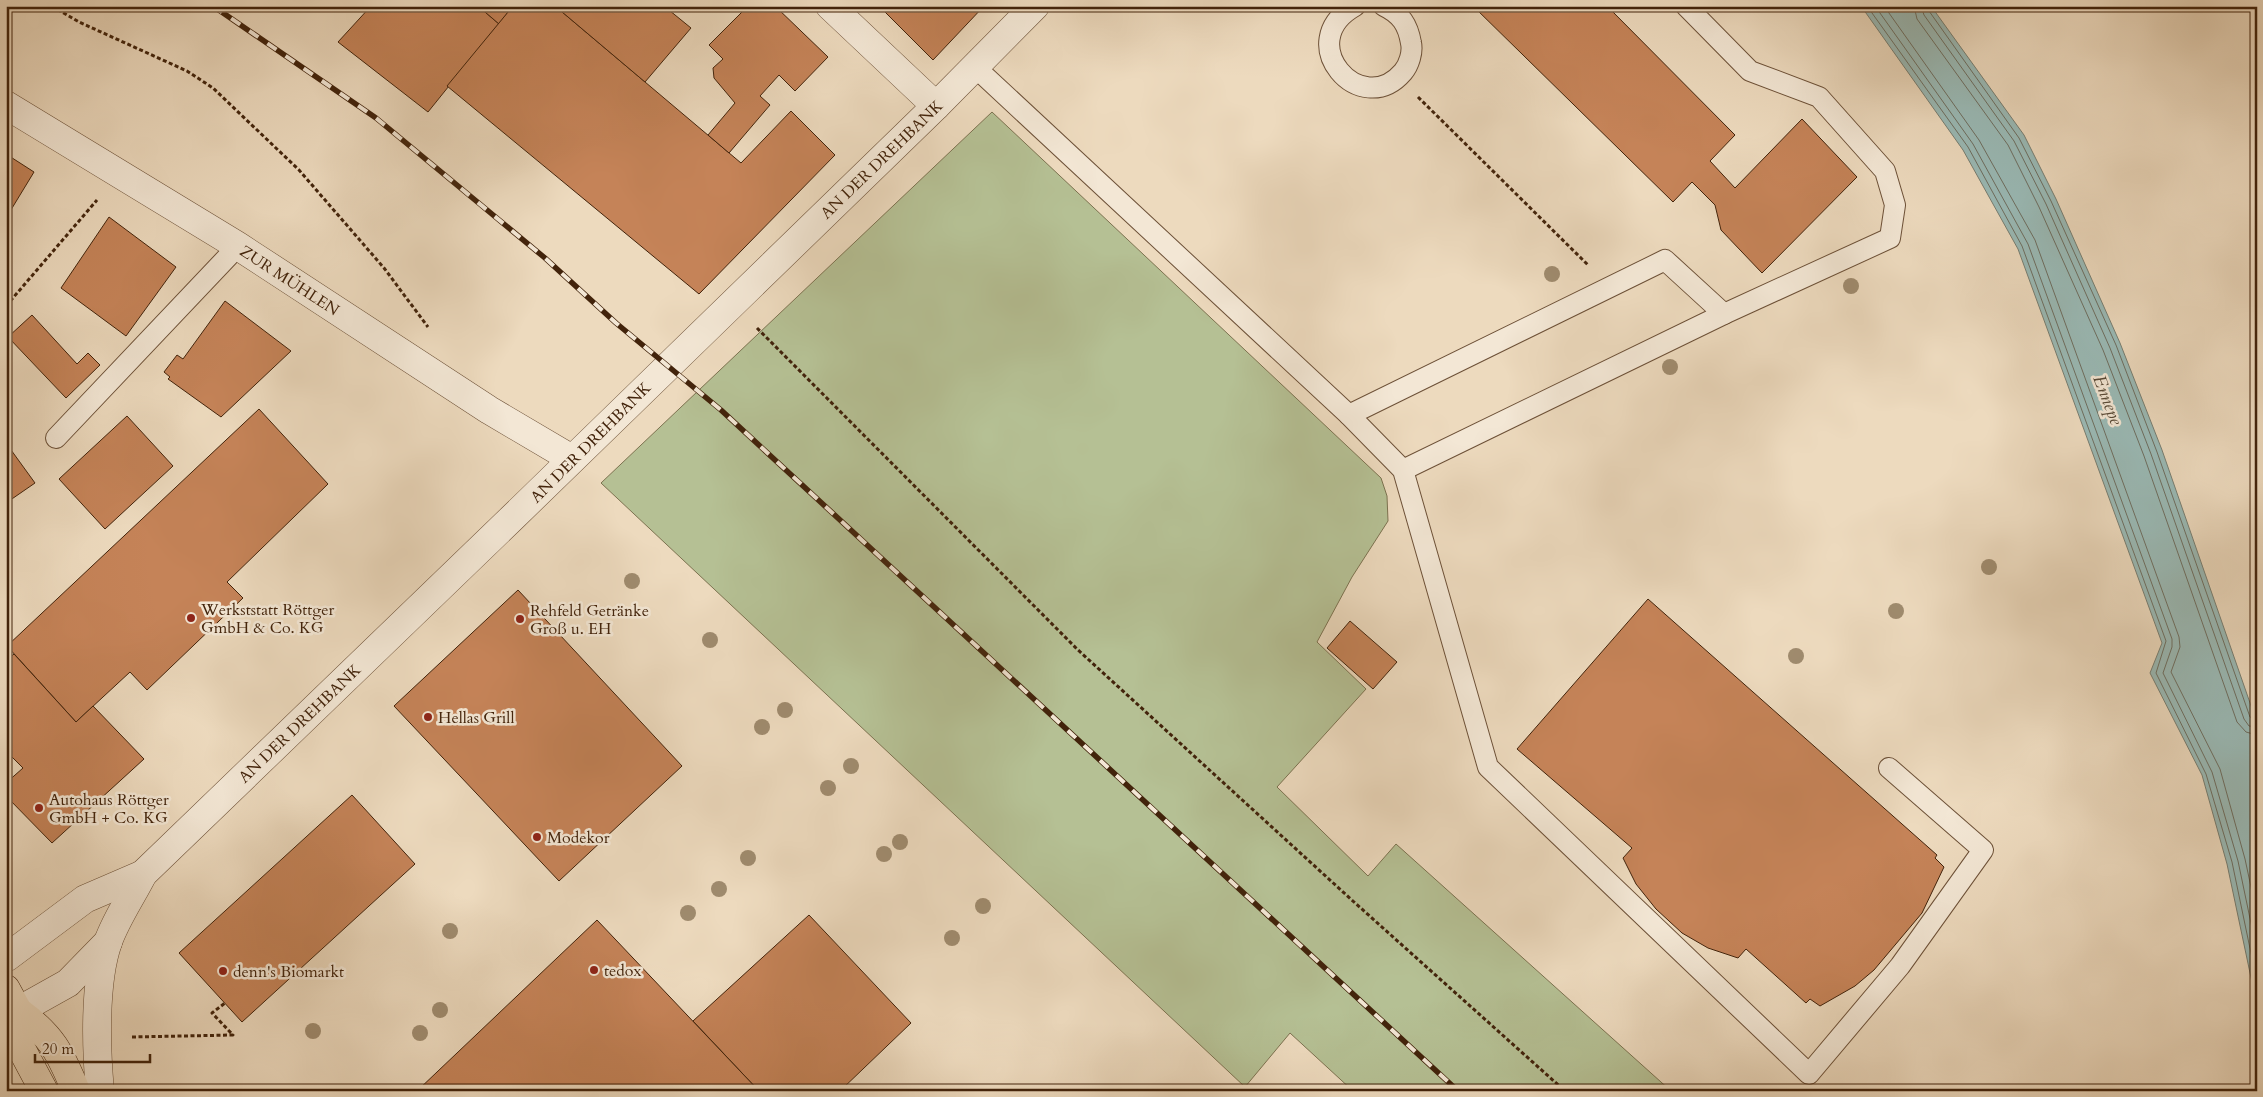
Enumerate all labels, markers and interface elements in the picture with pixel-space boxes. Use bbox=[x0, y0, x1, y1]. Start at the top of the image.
street label: AN DER DREHBANK bbox=[816, 95, 948, 224]
street label: ZUR MÜHLEN bbox=[235, 240, 344, 321]
water label: Ennepe bbox=[2087, 372, 2129, 430]
street label: AN DER DREHBANK bbox=[525, 377, 656, 508]
place label: Werkststatt Röttger GmbH & Co. KG bbox=[200, 599, 335, 639]
place label: Rehfeld Getränke Groß u. EH bbox=[530, 600, 649, 640]
marker: Werkststatt Röttger GmbH & Co. KG bbox=[185, 612, 197, 624]
marker: Rehfeld Getränke Groß u. EH bbox=[514, 613, 526, 625]
street label: AN DER DREHBANK bbox=[234, 659, 366, 788]
place label: Hellas Grill bbox=[438, 707, 514, 729]
marker: Hellas Grill bbox=[422, 711, 434, 723]
place label: Autohaus Röttger GmbH + Co. KG bbox=[49, 789, 169, 829]
marker: Autohaus Röttger GmbH + Co. KG bbox=[33, 802, 45, 814]
place label: Modekor bbox=[547, 827, 610, 849]
marker: Modekor bbox=[531, 831, 543, 843]
place label: tedox bbox=[604, 960, 641, 982]
place label: denn's Biomarkt bbox=[233, 961, 344, 983]
marker: tedox bbox=[588, 964, 600, 976]
marker: denn's Biomarkt bbox=[217, 965, 229, 977]
scale bar bbox=[35, 1032, 150, 1064]
text: 20 m bbox=[42, 1039, 74, 1059]

